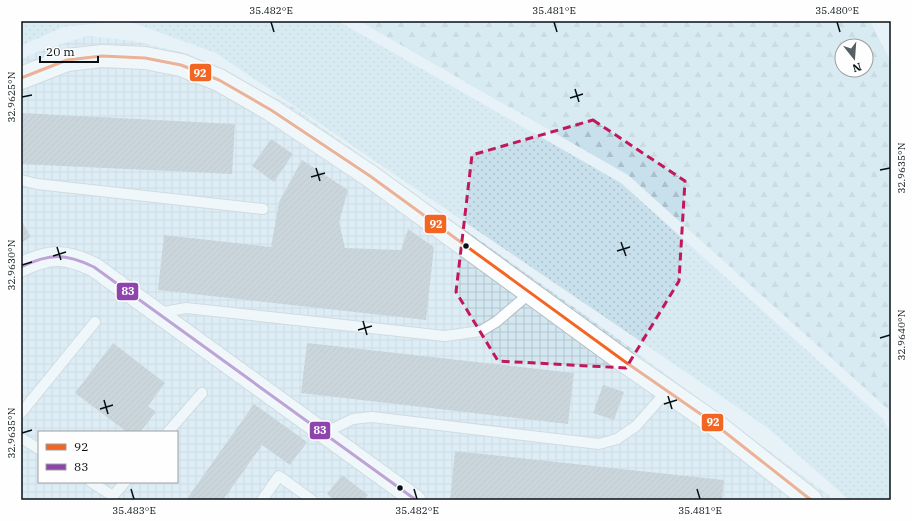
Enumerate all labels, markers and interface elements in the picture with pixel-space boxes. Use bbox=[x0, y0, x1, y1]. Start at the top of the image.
text: 35.482°E bbox=[249, 4, 293, 17]
text: 35.481°E bbox=[532, 4, 576, 17]
text: 35.480°E bbox=[815, 4, 859, 17]
scale bar bbox=[40, 38, 98, 64]
north arrow bbox=[834, 38, 874, 78]
text: 20 m bbox=[46, 44, 75, 59]
text: N bbox=[850, 60, 863, 76]
line badge: 92 bbox=[189, 63, 212, 82]
text: 92 bbox=[193, 66, 207, 80]
text: 32.9625°N bbox=[5, 71, 18, 123]
text: 32.9635°N bbox=[895, 142, 908, 194]
line badge: 92 bbox=[424, 214, 447, 234]
text: 92 bbox=[429, 217, 443, 231]
text: 32.9630°N bbox=[5, 239, 18, 291]
unlabelled marker bbox=[461, 241, 471, 251]
line badge: 83 bbox=[116, 282, 139, 301]
text: 83 bbox=[121, 284, 135, 298]
text: 32.9640°N bbox=[895, 309, 908, 361]
text: 32.9635°N bbox=[5, 407, 18, 459]
line badge: 92 bbox=[701, 413, 724, 432]
text: 92 bbox=[706, 415, 720, 429]
line badge: 83 bbox=[309, 421, 331, 440]
text: 83 bbox=[313, 423, 327, 437]
legend bbox=[38, 431, 178, 483]
text: 92 bbox=[74, 439, 88, 454]
text: 83 bbox=[74, 459, 88, 474]
unlabelled marker bbox=[395, 483, 405, 493]
text: 35.483°E bbox=[112, 504, 156, 517]
text: 35.482°E bbox=[395, 504, 439, 517]
text: 35.481°E bbox=[678, 504, 722, 517]

